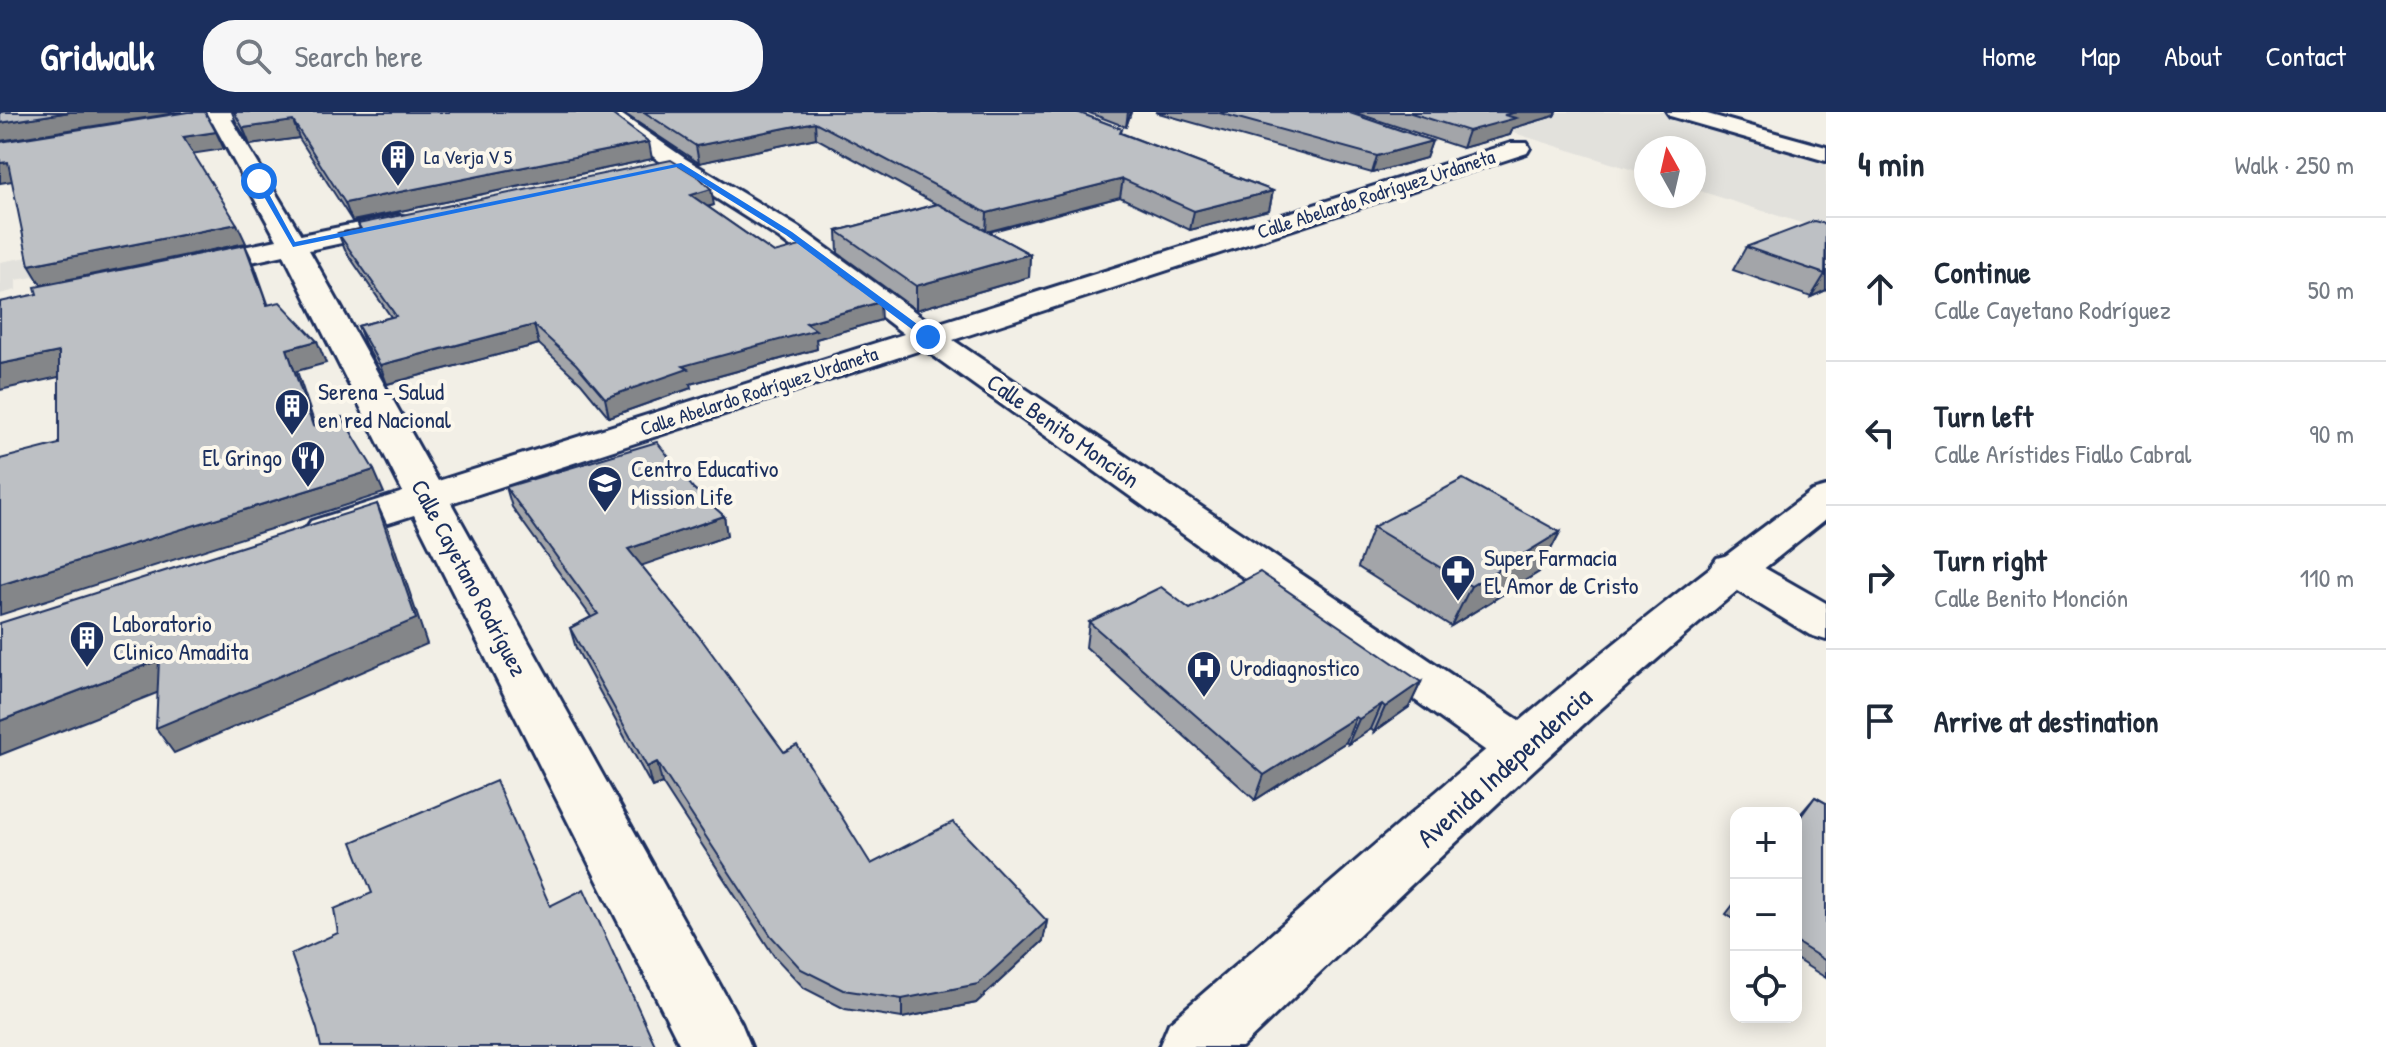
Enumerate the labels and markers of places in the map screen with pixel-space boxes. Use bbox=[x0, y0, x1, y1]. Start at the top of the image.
building icon: La Verja V 5 bbox=[379, 138, 417, 188]
place label: La Verja V 5 bbox=[424, 143, 513, 170]
place label: Serena - Salud en red Nacional bbox=[318, 375, 451, 435]
building icon: Serena - Salud en red Nacional bbox=[273, 387, 311, 437]
restaurant icon: El Gringo bbox=[289, 439, 327, 489]
place label: El Gringo bbox=[202, 441, 282, 473]
place label: Centro Educativo Mission Life bbox=[631, 452, 779, 512]
school or university icon: Centro Educativo Mission Life bbox=[586, 464, 624, 514]
place label: Super Farmacia El Amor de Cristo bbox=[1484, 541, 1639, 601]
pharmacy icon: Super Farmacia El Amor de Cristo bbox=[1439, 553, 1477, 603]
place label: Laboratorio Clinico Amadita bbox=[113, 607, 248, 667]
building icon: Laboratorio Clinico Amadita bbox=[68, 619, 106, 669]
hospital icon: Urodiagnostico bbox=[1185, 649, 1223, 699]
place label: Urodiagnostico bbox=[1230, 651, 1360, 683]

